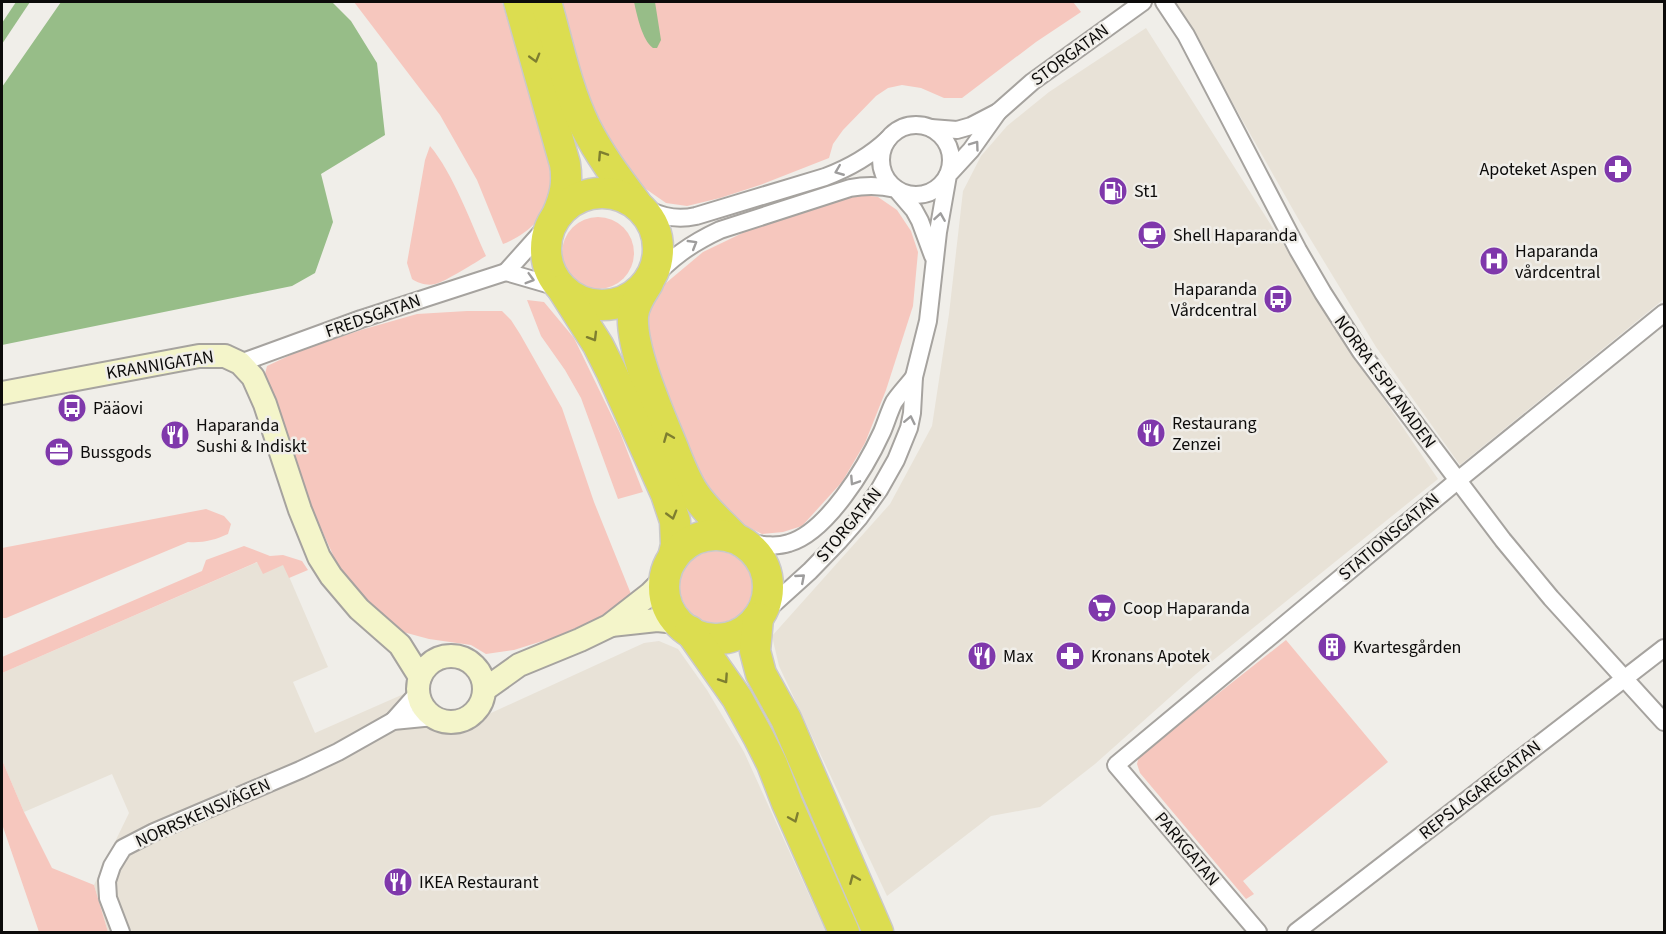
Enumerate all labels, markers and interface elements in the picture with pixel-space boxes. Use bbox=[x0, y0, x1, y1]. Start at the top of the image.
street label: STORGATAN bbox=[1026, 18, 1114, 92]
one-way arrow bbox=[528, 52, 540, 63]
one-way arrow bbox=[968, 140, 979, 151]
one-way arrow bbox=[599, 151, 610, 162]
pharmacy icon: Apoteket Aspen bbox=[1602, 153, 1634, 185]
place label: Apoteket Aspen bbox=[1480, 157, 1597, 182]
one-way arrow bbox=[835, 164, 846, 176]
fuel station icon: St1 bbox=[1097, 175, 1129, 207]
place label: St1 bbox=[1134, 179, 1158, 204]
one-way arrow bbox=[933, 213, 946, 223]
cafe icon: Shell Haparanda bbox=[1136, 219, 1168, 251]
place label: Shell Haparanda bbox=[1173, 223, 1298, 248]
place label: Haparanda vårdcentral bbox=[1515, 239, 1600, 285]
one-way arrow bbox=[687, 240, 697, 252]
hospital icon: Haparanda vårdcentral bbox=[1478, 245, 1510, 277]
one-way arrow bbox=[524, 272, 535, 284]
place label: Haparanda Vårdcentral bbox=[1171, 277, 1257, 323]
bus stop icon: Haparanda Vårdcentral bbox=[1262, 283, 1294, 315]
street label: FREDSGATAN bbox=[322, 288, 424, 344]
street label: NORRA ESPLANADEN bbox=[1328, 310, 1442, 454]
one-way arrow bbox=[586, 331, 598, 341]
street label: KRANNIGATAN bbox=[104, 344, 216, 386]
bus stop icon: Pääovi bbox=[56, 392, 88, 424]
place label: Pääovi bbox=[93, 396, 143, 421]
place label: Restaurang Zenzei bbox=[1172, 411, 1257, 457]
place label: Haparanda Sushi & Indiskt bbox=[196, 413, 306, 459]
one-way arrow bbox=[903, 416, 916, 426]
restaurant icon: Restaurang Zenzei bbox=[1135, 417, 1167, 449]
restaurant icon: Haparanda Sushi & Indiskt bbox=[159, 419, 191, 451]
one-way arrow bbox=[663, 432, 675, 443]
office icon: Bussgods bbox=[43, 436, 75, 468]
place label: Bussgods bbox=[80, 440, 152, 465]
one-way arrow bbox=[850, 475, 861, 486]
street label: STORGATAN bbox=[810, 482, 888, 568]
street label: STATIONSGATAN bbox=[1333, 487, 1445, 587]
one-way arrow bbox=[665, 509, 677, 520]
one-way arrow bbox=[794, 574, 805, 585]
supermarket icon: Coop Haparanda bbox=[1086, 592, 1118, 624]
place label: Coop Haparanda bbox=[1123, 596, 1250, 621]
building icon: Kvartesgården bbox=[1316, 631, 1348, 663]
place label: Kvartesgården bbox=[1353, 635, 1461, 660]
restaurant icon: Max bbox=[966, 640, 998, 672]
pharmacy icon: Kronans Apotek bbox=[1054, 640, 1086, 672]
place label: Max bbox=[1003, 644, 1033, 669]
place label: Kronans Apotek bbox=[1091, 644, 1210, 669]
one-way arrow bbox=[717, 672, 728, 683]
street label: REPSLAGAREGATAN bbox=[1414, 734, 1546, 846]
street label: NORRSKENSVÄGEN bbox=[131, 772, 275, 854]
street label: PARKGATAN bbox=[1149, 807, 1225, 891]
one-way arrow bbox=[787, 812, 799, 823]
restaurant icon: IKEA Restaurant bbox=[382, 866, 414, 898]
place label: IKEA Restaurant bbox=[419, 870, 539, 895]
one-way arrow bbox=[850, 875, 862, 886]

